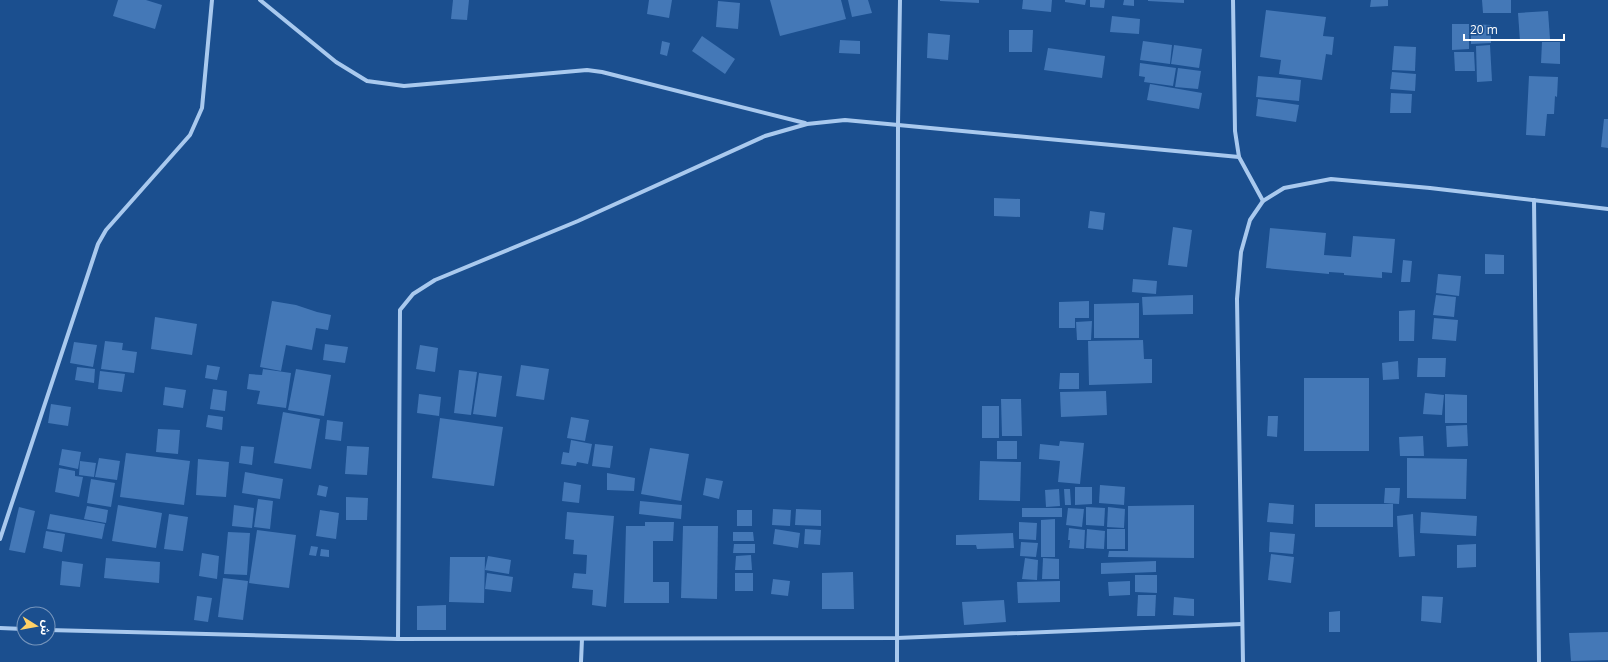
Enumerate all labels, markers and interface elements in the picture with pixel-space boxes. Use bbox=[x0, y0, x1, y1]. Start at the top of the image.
scale bar bbox=[1464, 16, 1564, 42]
text: 20 m bbox=[1470, 21, 1498, 38]
north arrow bbox=[16, 606, 56, 646]
text: ش bbox=[38, 619, 55, 637]

